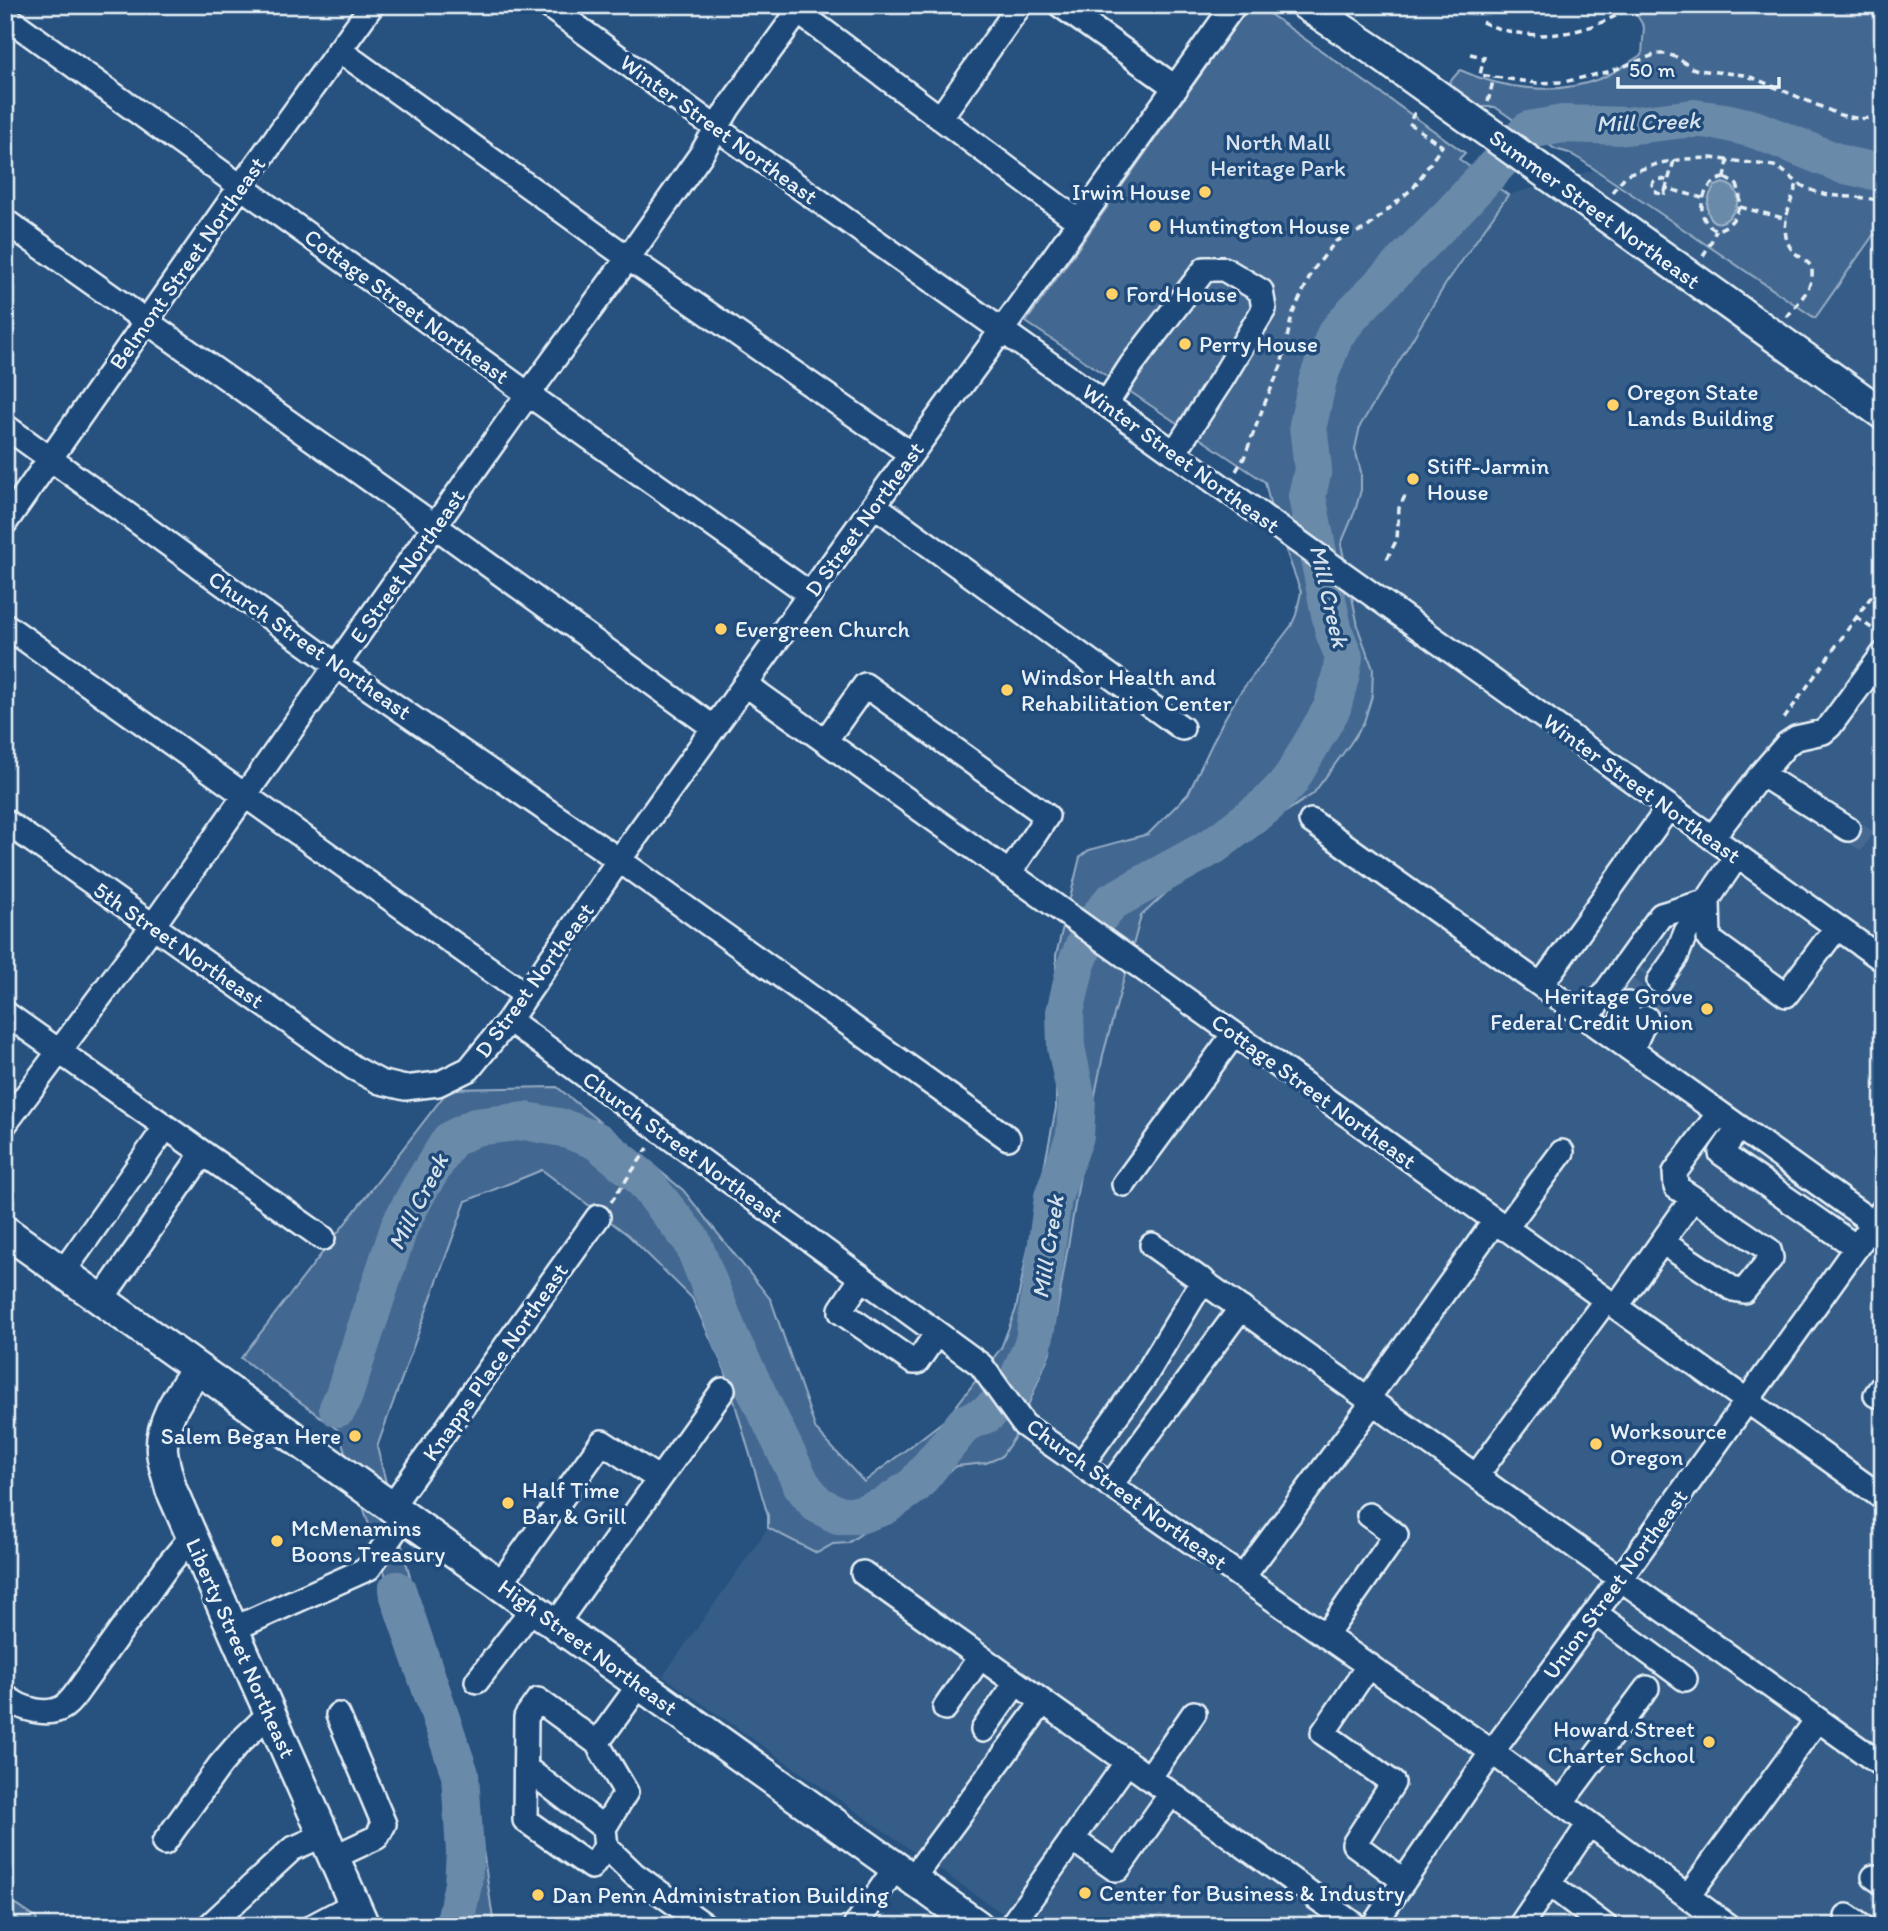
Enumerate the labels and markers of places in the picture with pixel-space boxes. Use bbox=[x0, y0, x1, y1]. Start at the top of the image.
place label: Irwin House bbox=[1072, 178, 1191, 206]
marker: Irwin House bbox=[1197, 184, 1213, 200]
place label: Huntington House bbox=[1169, 212, 1350, 240]
marker: Huntington House bbox=[1147, 218, 1163, 234]
place label: Ford House bbox=[1126, 280, 1237, 308]
marker: Ford House bbox=[1104, 286, 1120, 302]
place label: Perry House bbox=[1199, 330, 1318, 358]
marker: Perry House bbox=[1177, 336, 1193, 352]
place label: Oregon State Lands Building bbox=[1627, 378, 1774, 432]
marker: Oregon State Lands Building bbox=[1605, 397, 1621, 413]
place label: Stiff-Jarmin House bbox=[1427, 452, 1549, 506]
marker: Stiff-Jarmin House bbox=[1405, 471, 1421, 487]
place label: Evergreen Church bbox=[735, 615, 910, 643]
marker: Evergreen Church bbox=[713, 621, 729, 637]
place label: Windsor Health and Rehabilitation Center bbox=[1021, 663, 1232, 717]
marker: Windsor Health and Rehabilitation Center bbox=[999, 682, 1015, 698]
place label: Heritage Grove Federal Credit Union bbox=[1490, 982, 1693, 1036]
marker: Heritage Grove Federal Credit Union bbox=[1699, 1001, 1715, 1017]
place label: Worksource Oregon bbox=[1610, 1417, 1727, 1471]
place label: Salem Began Here bbox=[161, 1422, 341, 1450]
marker: Salem Began Here bbox=[347, 1428, 363, 1444]
marker: Worksource Oregon bbox=[1588, 1436, 1604, 1452]
place label: Half Time Bar & Grill bbox=[522, 1476, 627, 1530]
marker: Half Time Bar & Grill bbox=[500, 1495, 516, 1511]
place label: McMenamins Boons Treasury bbox=[291, 1514, 445, 1568]
marker: McMenamins Boons Treasury bbox=[269, 1533, 285, 1549]
place label: Howard Street Charter School bbox=[1548, 1715, 1695, 1769]
marker: Howard Street Charter School bbox=[1701, 1734, 1717, 1750]
place label: Center for Business & Industry bbox=[1099, 1879, 1405, 1907]
place label: Dan Penn Administration Building bbox=[552, 1881, 889, 1909]
marker: Center for Business & Industry bbox=[1077, 1885, 1093, 1901]
marker: Dan Penn Administration Building bbox=[530, 1887, 546, 1903]

